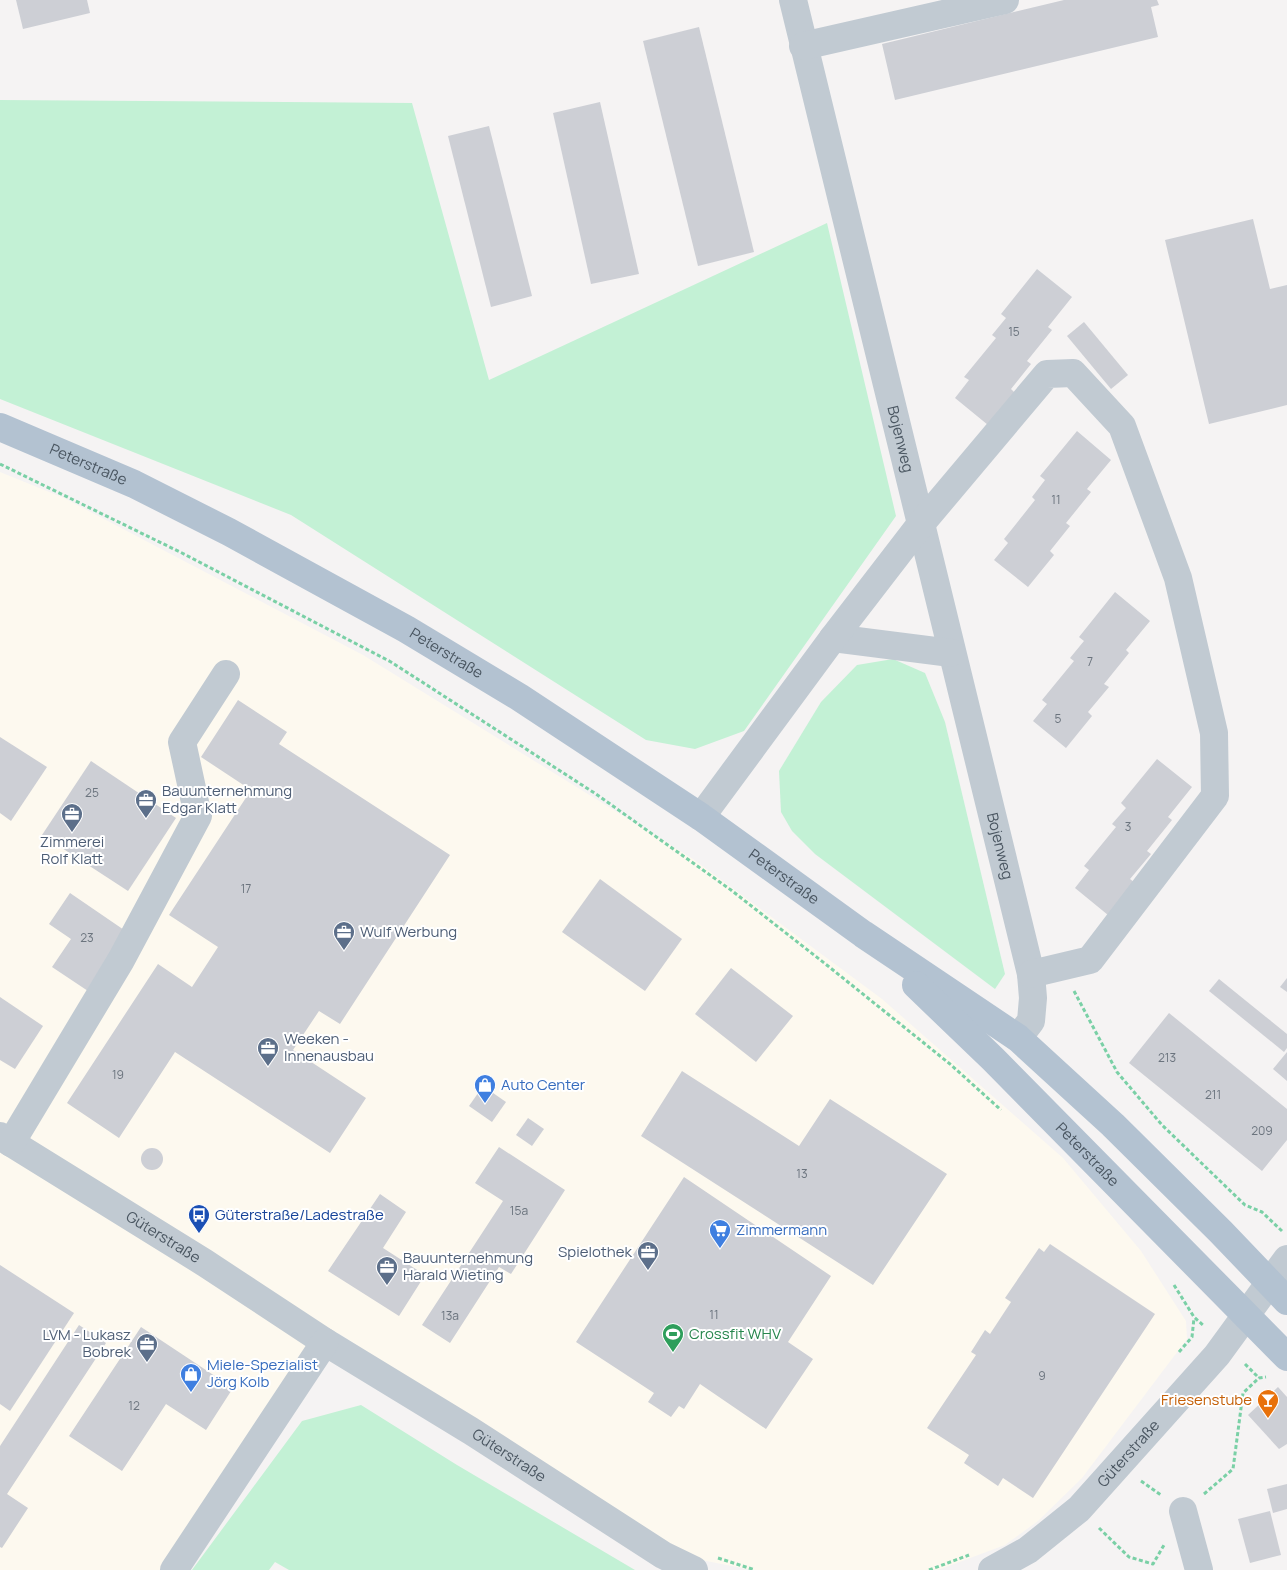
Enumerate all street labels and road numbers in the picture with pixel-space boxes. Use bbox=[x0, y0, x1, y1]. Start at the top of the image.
street label: Bojenweg bbox=[882, 403, 919, 475]
street label: Peterstraße bbox=[46, 438, 131, 490]
street label: Peterstraße bbox=[406, 623, 488, 683]
street label: Bojenweg bbox=[982, 810, 1019, 882]
street label: Peterstraße bbox=[745, 844, 824, 909]
street label: Peterstraße bbox=[1051, 1117, 1124, 1191]
street label: Güterstraße bbox=[122, 1206, 205, 1268]
street label: Güterstraße bbox=[1092, 1415, 1164, 1492]
street label: Güterstraße bbox=[468, 1423, 550, 1487]

